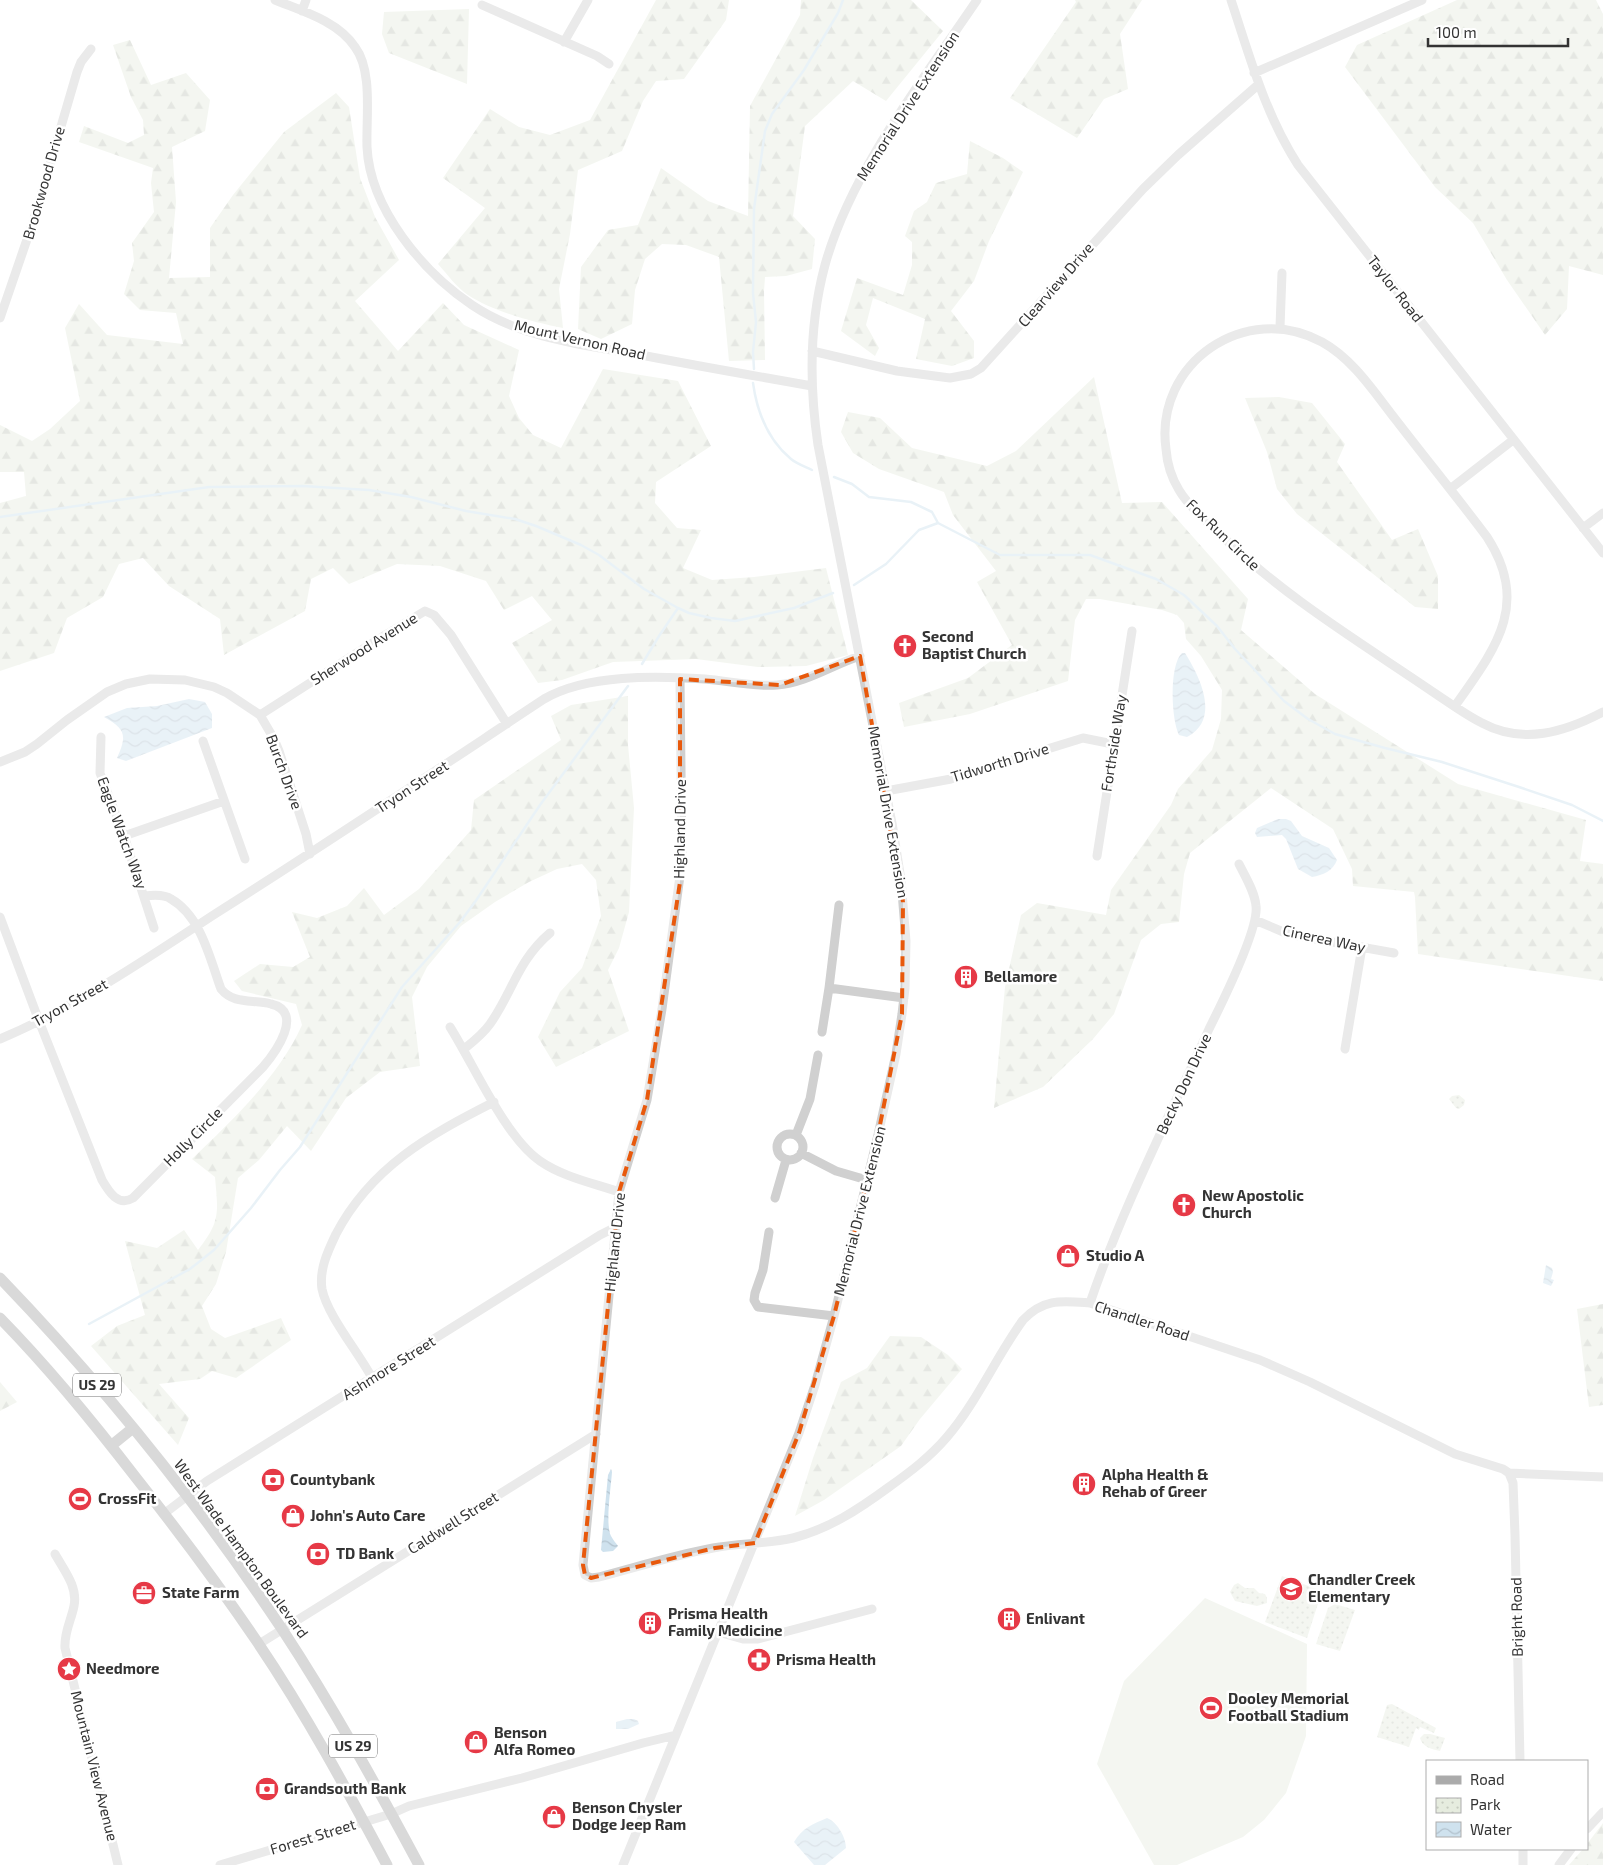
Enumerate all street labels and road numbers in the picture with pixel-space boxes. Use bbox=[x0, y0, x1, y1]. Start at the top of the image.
street label: Memorial Drive Extension bbox=[852, 27, 962, 184]
street label: Brookwood Drive bbox=[18, 124, 68, 241]
street label: Clearview Drive bbox=[1014, 238, 1097, 330]
street label: Taylor Road bbox=[1364, 251, 1428, 325]
street label: Mount Vernon Road bbox=[513, 315, 648, 363]
street label: Fox Run Circle bbox=[1183, 495, 1264, 574]
street label: Sherwood Avenue bbox=[307, 608, 420, 688]
street label: Forthside Way bbox=[1096, 693, 1130, 793]
street label: Memorial Drive Extension bbox=[865, 724, 913, 899]
street label: Burch Drive bbox=[263, 732, 307, 812]
street label: Tidworth Drive bbox=[949, 739, 1051, 785]
street label: Tryon Street bbox=[372, 756, 452, 816]
street label: Eagle Watch Way bbox=[94, 774, 152, 891]
street label: Highland Drive bbox=[669, 779, 689, 879]
street label: Cinerea Way bbox=[1281, 920, 1367, 956]
street label: Tryon Street bbox=[29, 974, 111, 1030]
street label: Becky Don Drive bbox=[1152, 1030, 1214, 1137]
street label: Holly Circle bbox=[159, 1103, 226, 1170]
street label: Memorial Drive Extension bbox=[829, 1124, 889, 1298]
street label: Highland Drive bbox=[600, 1191, 628, 1292]
street label: Chandler Road bbox=[1092, 1296, 1192, 1344]
street label: Ashmore Street bbox=[339, 1331, 439, 1403]
road number: US 29 bbox=[73, 1374, 121, 1396]
street label: West Wade Hampton Boulevard bbox=[171, 1456, 313, 1641]
street label: Caldwell Street bbox=[404, 1487, 501, 1557]
street label: Bright Road bbox=[1506, 1577, 1526, 1657]
street label: Mountain View Avenue bbox=[68, 1689, 122, 1843]
road number: US 29 bbox=[329, 1734, 377, 1758]
street label: Forest Street bbox=[268, 1814, 358, 1858]

